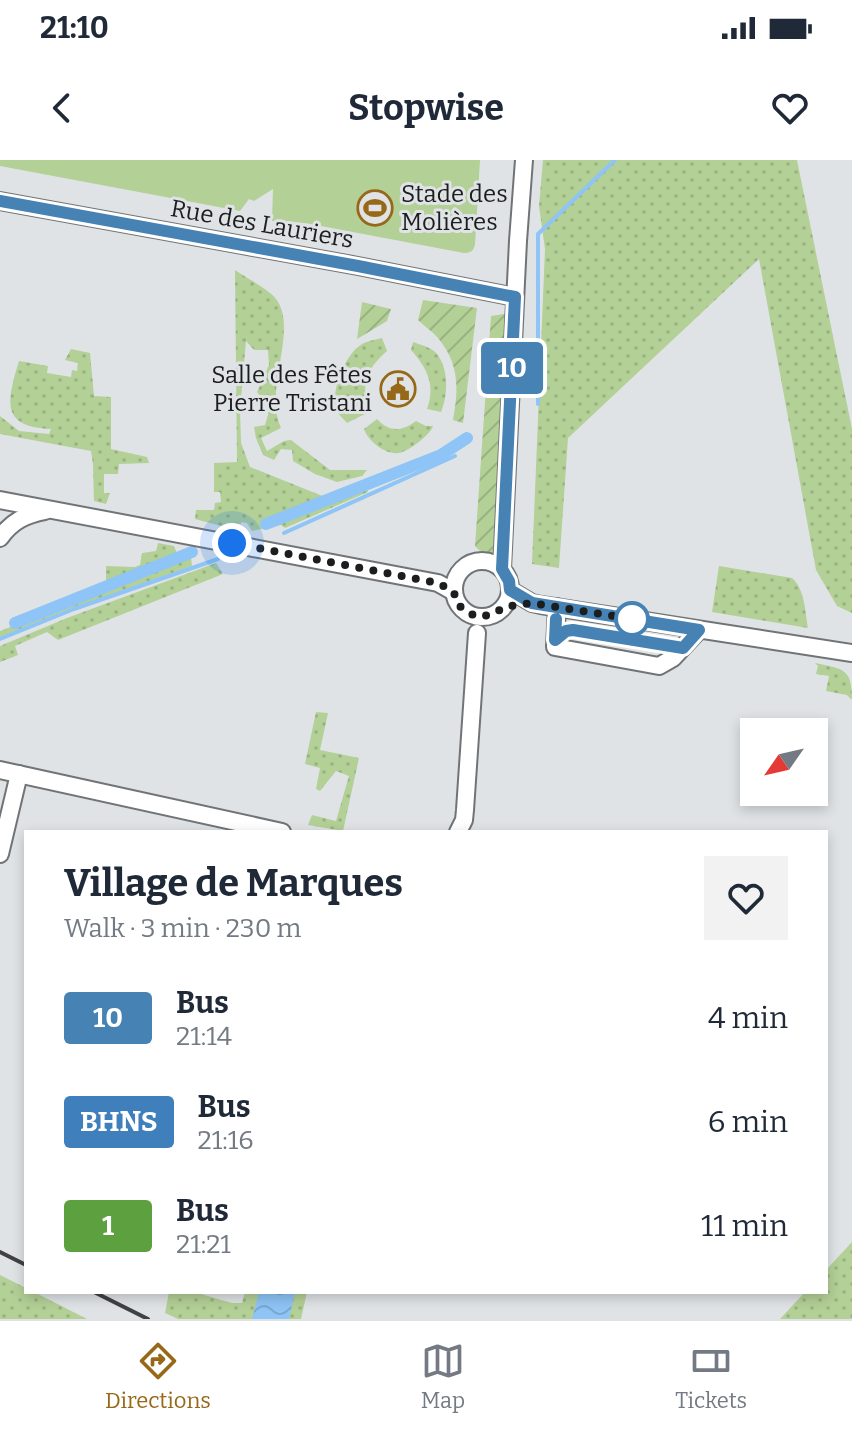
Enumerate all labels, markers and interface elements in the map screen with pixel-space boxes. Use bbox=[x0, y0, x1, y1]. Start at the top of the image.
text: 21:10 bbox=[40, 10, 109, 46]
icon: back bbox=[40, 86, 84, 130]
text: Stopwise bbox=[348, 86, 504, 130]
icon: heart bbox=[768, 86, 812, 130]
place label: Stade des Molières bbox=[401, 180, 508, 236]
sports icon: Stade des Molières bbox=[356, 189, 394, 227]
street label: Rue des Lauriers bbox=[168, 194, 356, 254]
line badge: 10 bbox=[476, 342, 548, 394]
text: 10 bbox=[497, 351, 527, 384]
place label: Salle des Fêtes Pierre Tristani bbox=[211, 361, 372, 417]
public building icon: Salle des Fêtes Pierre Tristani bbox=[379, 370, 417, 408]
your location bbox=[212, 523, 252, 563]
unlabelled marker bbox=[615, 602, 649, 636]
north arrow bbox=[740, 718, 828, 806]
map controls bbox=[740, 718, 828, 806]
button: heart bbox=[704, 856, 788, 940]
text: Village de Marques bbox=[64, 860, 403, 906]
text: Walk · 3 min · 230 m bbox=[64, 913, 301, 944]
text: Bus bbox=[176, 985, 229, 1021]
text: 4 min bbox=[708, 1000, 788, 1036]
text: 10 bbox=[93, 1001, 123, 1034]
text: 21:14 bbox=[176, 1021, 232, 1052]
text: Bus bbox=[198, 1089, 250, 1125]
text: 6 min bbox=[708, 1104, 788, 1140]
text: BHNS bbox=[80, 1105, 158, 1138]
text: 21:16 bbox=[198, 1125, 254, 1156]
text: Bus bbox=[176, 1193, 229, 1229]
text: 11 min bbox=[701, 1208, 788, 1244]
text: 1 bbox=[102, 1209, 114, 1242]
text: 21:21 bbox=[176, 1229, 231, 1260]
tab: Directions bbox=[105, 1339, 211, 1414]
tab: Map bbox=[421, 1339, 465, 1414]
tab: Tickets bbox=[675, 1339, 747, 1414]

